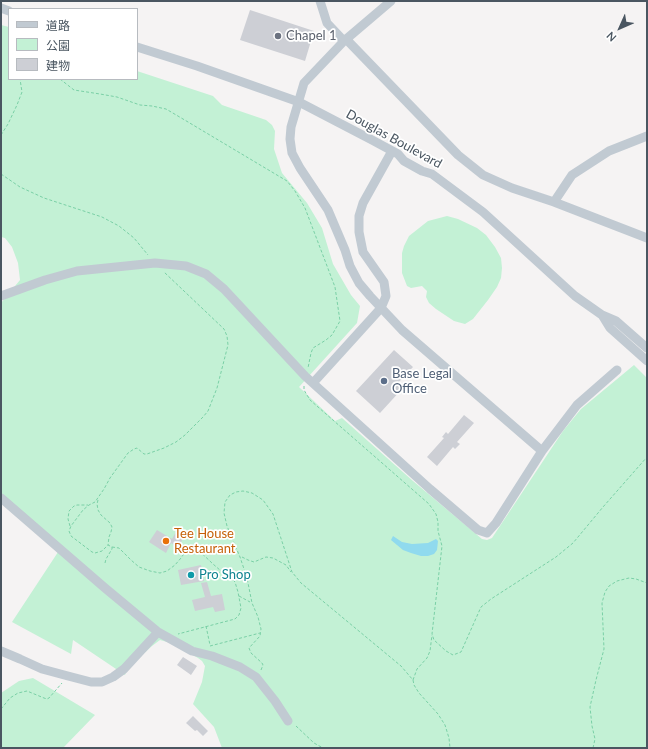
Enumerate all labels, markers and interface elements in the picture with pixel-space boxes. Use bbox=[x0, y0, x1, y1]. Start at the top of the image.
legend bbox=[8, 8, 138, 80]
north arrow bbox=[600, 8, 640, 48]
text: 道路 bbox=[46, 18, 70, 33]
place label: Chapel 1 bbox=[286, 28, 336, 44]
text: N bbox=[604, 29, 619, 44]
marker: Chapel 1 bbox=[273, 31, 283, 41]
text: 公園 bbox=[46, 38, 70, 53]
text: 建物 bbox=[46, 58, 70, 73]
street label: Douglas Boulevard bbox=[343, 106, 445, 172]
place label: Base Legal Office bbox=[392, 366, 452, 397]
marker: Base Legal Office bbox=[379, 376, 389, 386]
place label: Tee House Restaurant bbox=[174, 526, 235, 557]
marker: Tee House Restaurant bbox=[161, 536, 171, 546]
place label: Pro Shop bbox=[199, 567, 251, 583]
marker: Pro Shop bbox=[186, 570, 196, 580]

